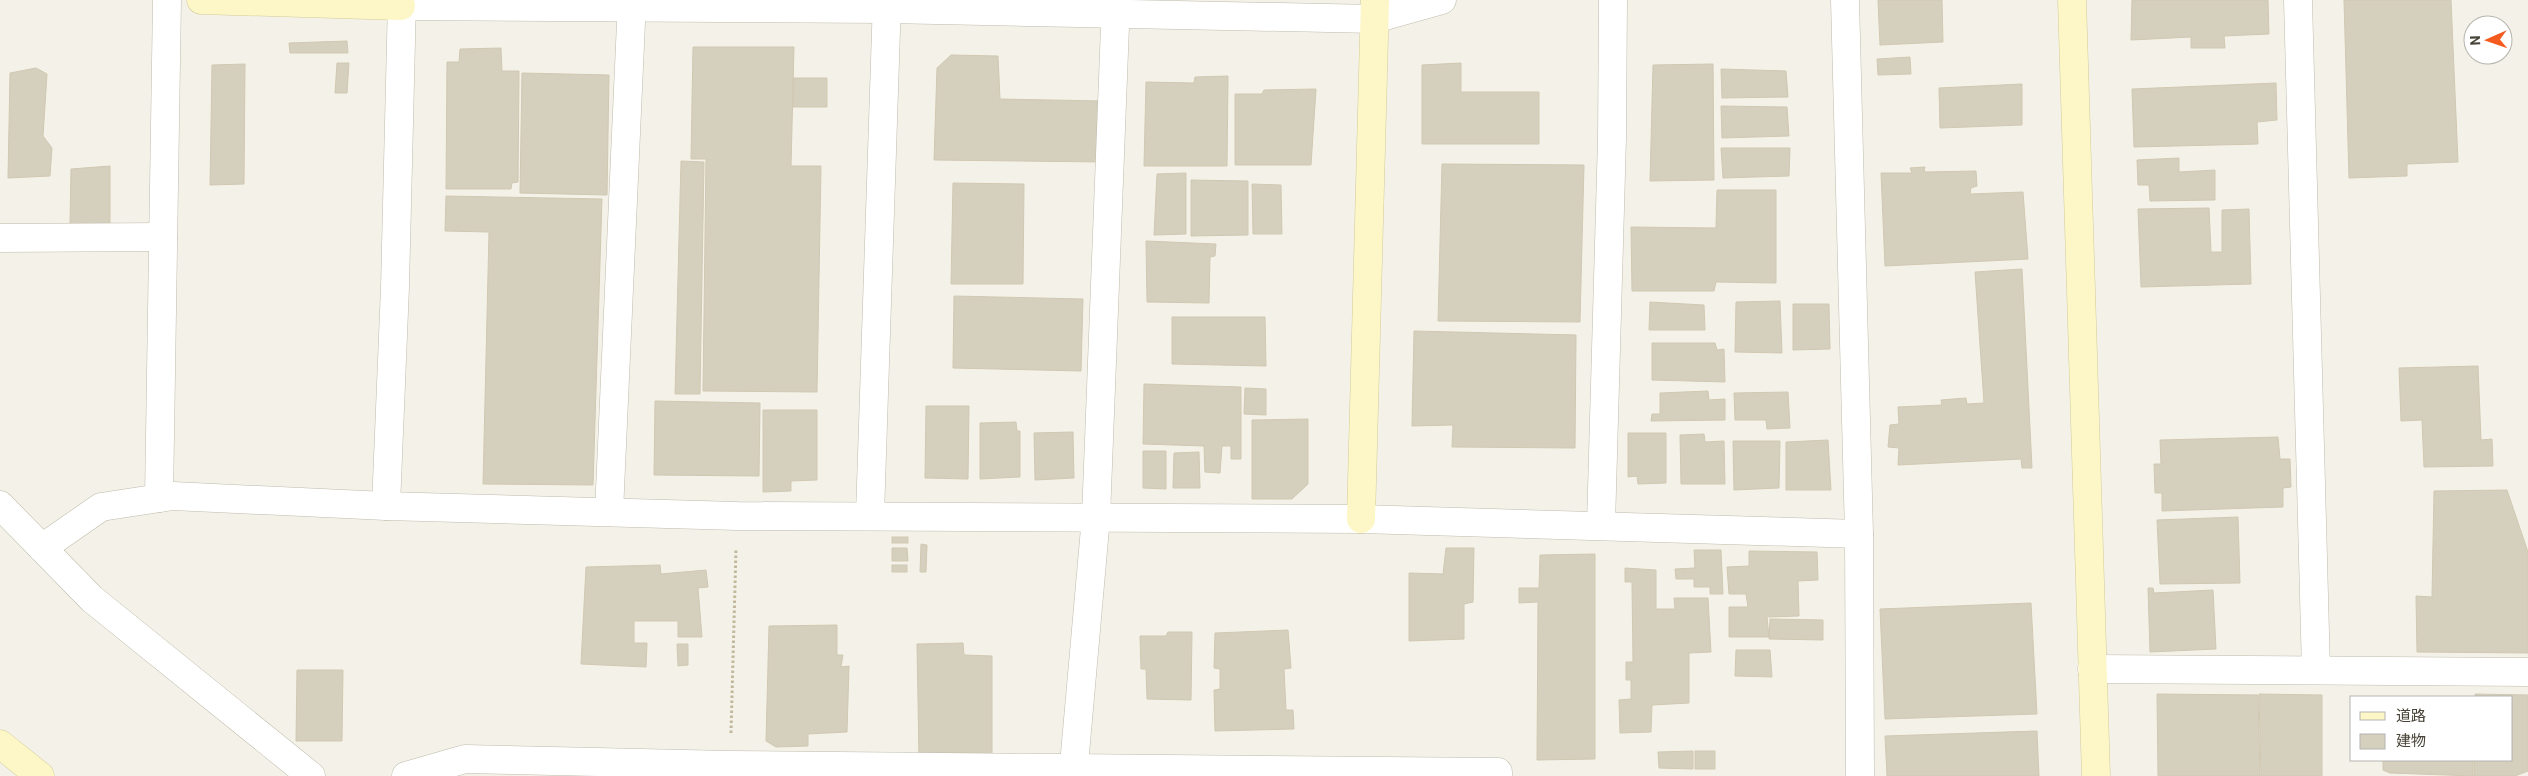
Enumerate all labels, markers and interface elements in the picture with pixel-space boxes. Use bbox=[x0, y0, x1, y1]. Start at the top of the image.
north arrow bbox=[2463, 15, 2513, 65]
text: N bbox=[2467, 35, 2483, 46]
legend bbox=[2350, 696, 2513, 761]
text: 道路 bbox=[2396, 707, 2426, 725]
text: 建物 bbox=[2396, 732, 2426, 750]

